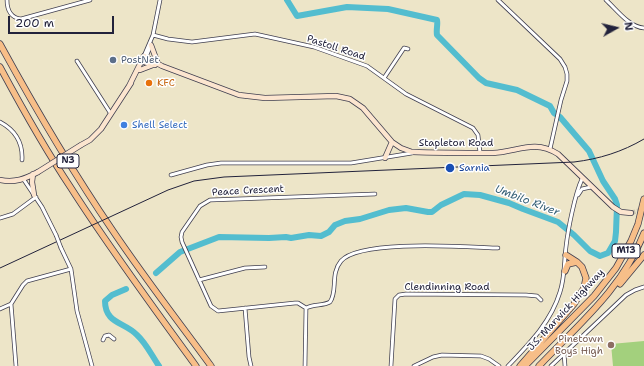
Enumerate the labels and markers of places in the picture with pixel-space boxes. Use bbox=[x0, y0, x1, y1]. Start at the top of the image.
place label: PostNet bbox=[121, 54, 159, 66]
marker: PostNet bbox=[108, 55, 118, 65]
place label: KFC bbox=[157, 77, 175, 89]
marker: KFC bbox=[144, 78, 154, 88]
place label: Shell Select bbox=[132, 119, 187, 131]
marker: Shell Select bbox=[119, 120, 129, 130]
marker: Sarnia bbox=[444, 162, 456, 174]
place label: Sarnia bbox=[459, 162, 490, 174]
place label: Pinetown Boys High bbox=[555, 333, 603, 356]
marker: Pinetown Boys High bbox=[606, 340, 616, 350]

